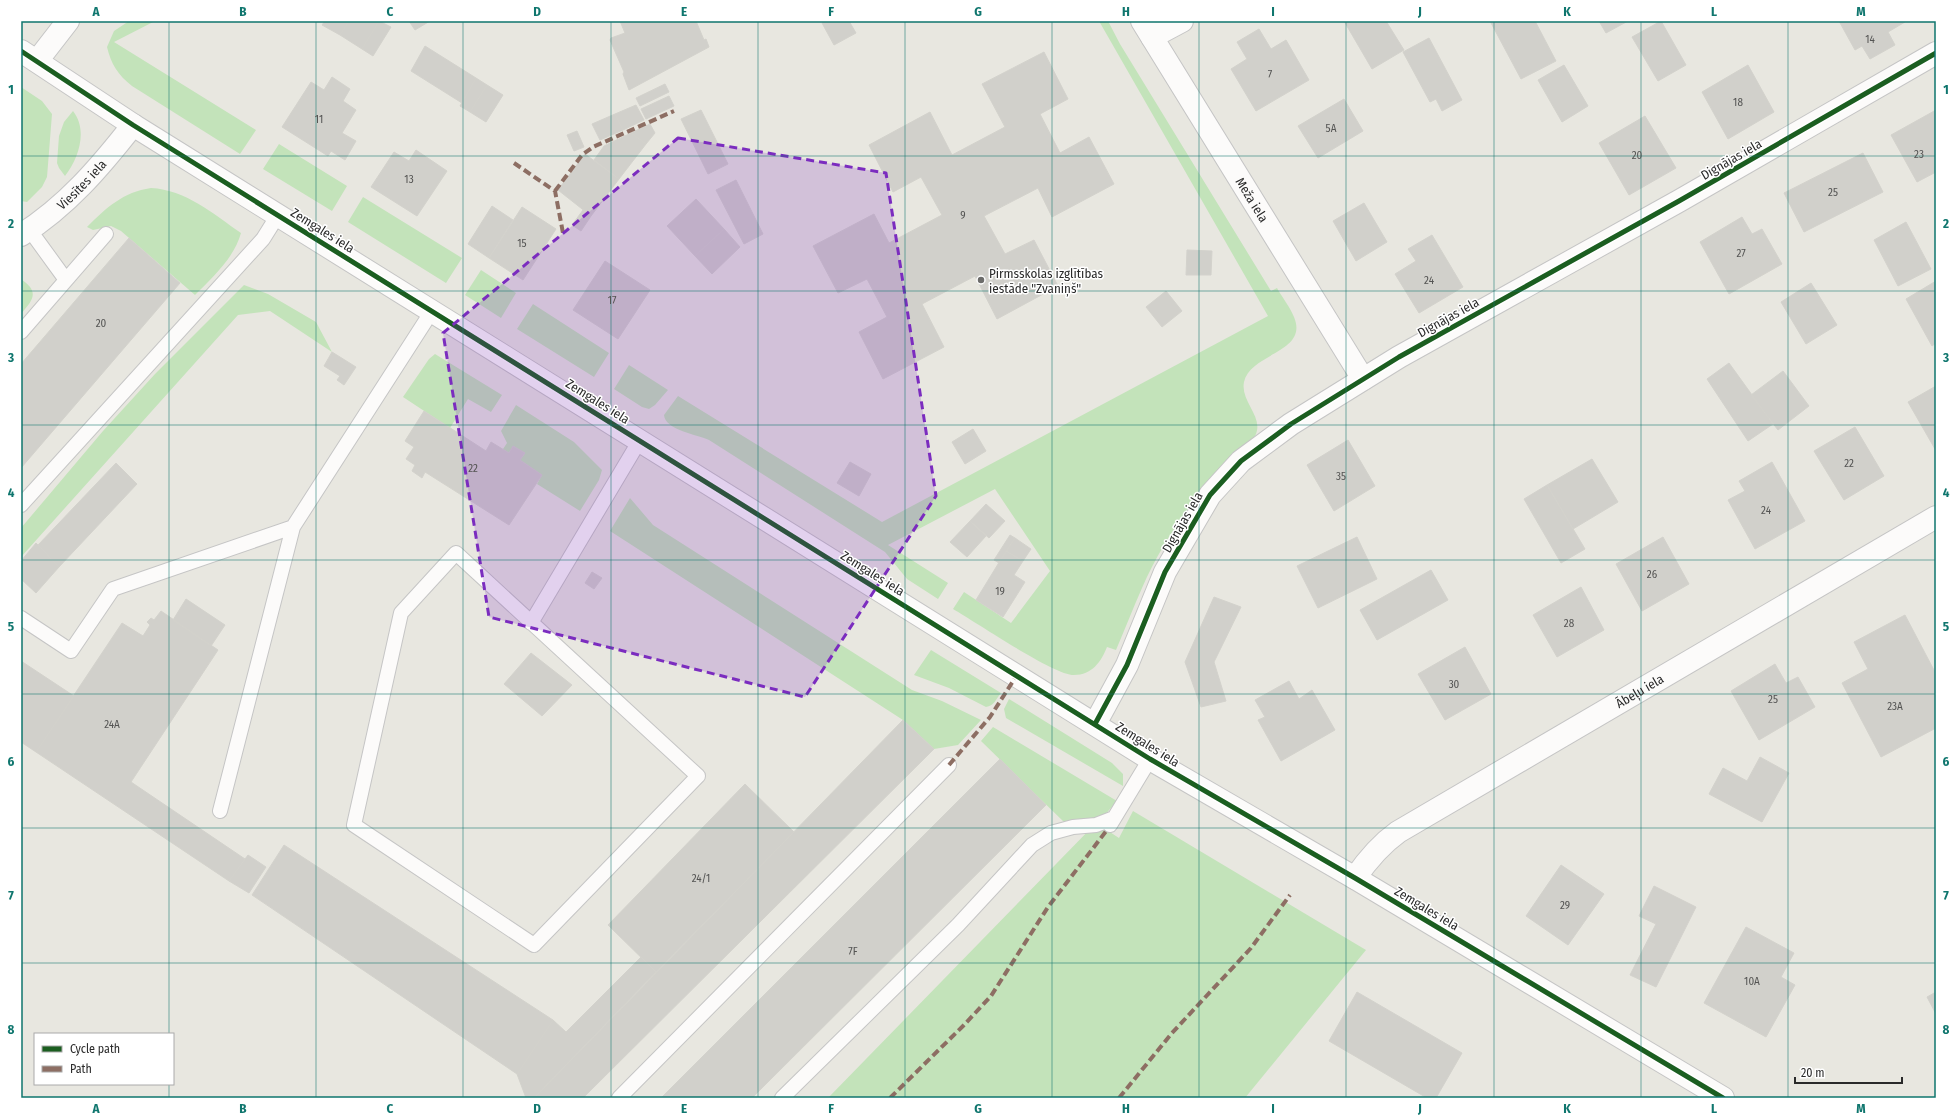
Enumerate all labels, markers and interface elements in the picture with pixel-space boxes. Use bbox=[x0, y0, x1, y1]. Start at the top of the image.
text: A bbox=[91, 4, 100, 19]
text: B bbox=[239, 4, 247, 19]
text: C bbox=[387, 4, 394, 19]
text: D bbox=[533, 4, 541, 19]
text: E bbox=[681, 4, 687, 19]
text: F bbox=[828, 4, 834, 19]
text: G bbox=[974, 4, 982, 19]
text: H bbox=[1122, 4, 1130, 19]
text: I bbox=[1271, 4, 1275, 19]
text: J bbox=[1417, 4, 1422, 19]
text: K bbox=[1563, 4, 1571, 19]
text: L bbox=[1711, 4, 1717, 19]
text: M bbox=[1856, 4, 1866, 19]
house number: 14 bbox=[1865, 33, 1875, 46]
house number: 7 bbox=[1268, 68, 1273, 81]
text: 1 bbox=[8, 82, 14, 97]
text: 1 bbox=[1943, 82, 1949, 97]
house number: 18 bbox=[1733, 96, 1743, 109]
house number: 11 bbox=[315, 113, 323, 126]
house number: 5A bbox=[1326, 122, 1337, 135]
street label: Dignājas iela bbox=[1698, 136, 1764, 183]
house number: 23 bbox=[1914, 148, 1924, 161]
house number: 20 bbox=[1632, 149, 1643, 162]
street label: Viesītes iela bbox=[54, 157, 109, 213]
house number: 13 bbox=[404, 173, 414, 186]
street label: Meža iela bbox=[1233, 175, 1271, 225]
house number: 25 bbox=[1828, 186, 1838, 199]
street label: Zemgales iela bbox=[288, 205, 357, 256]
house number: 9 bbox=[960, 209, 966, 222]
text: 2 bbox=[7, 216, 14, 231]
text: 2 bbox=[1942, 216, 1949, 231]
house number: 15 bbox=[517, 237, 527, 250]
house number: 27 bbox=[1736, 247, 1746, 260]
place label: Pirmsskolas izglītības iestāde "Zvaniņš" bbox=[989, 266, 1103, 297]
house number: 24 bbox=[1424, 274, 1435, 287]
marker: Pirmsskolas izglītības iestāde "Zvaniņš" bbox=[976, 275, 986, 285]
house number: 17 bbox=[608, 294, 617, 307]
street label: Dignājas iela bbox=[1415, 294, 1481, 340]
house number: 20 bbox=[96, 317, 107, 330]
text: 3 bbox=[7, 350, 14, 365]
text: 3 bbox=[1942, 350, 1949, 365]
street label: Zemgales iela bbox=[563, 376, 632, 427]
house number: 22 bbox=[1844, 457, 1854, 470]
house number: 22 bbox=[468, 462, 478, 475]
house number: 35 bbox=[1336, 470, 1346, 483]
text: 4 bbox=[8, 485, 15, 500]
text: 4 bbox=[1943, 485, 1950, 500]
street label: Dignājas iela bbox=[1159, 489, 1206, 555]
house number: 24 bbox=[1761, 504, 1772, 517]
street label: Zemgales iela bbox=[838, 548, 907, 599]
house number: 26 bbox=[1647, 568, 1658, 581]
house number: 19 bbox=[995, 585, 1005, 598]
house number: 28 bbox=[1564, 617, 1575, 630]
text: 5 bbox=[8, 619, 14, 634]
text: 5 bbox=[1943, 619, 1949, 634]
street label: Ābeļu iela bbox=[1613, 671, 1666, 711]
house number: 30 bbox=[1449, 678, 1460, 691]
house number: 25 bbox=[1768, 693, 1778, 706]
house number: 23A bbox=[1887, 700, 1903, 713]
house number: 24A bbox=[104, 718, 120, 731]
street label: Zemgales iela bbox=[1113, 719, 1182, 770]
text: 6 bbox=[8, 754, 15, 769]
text: 6 bbox=[1943, 754, 1950, 769]
house number: 24/1 bbox=[692, 872, 710, 885]
street label: Zemgales iela bbox=[1392, 883, 1462, 933]
text: 7 bbox=[8, 888, 14, 903]
text: 7 bbox=[1943, 888, 1949, 903]
house number: 29 bbox=[1560, 899, 1570, 912]
house number: 7F bbox=[848, 945, 858, 958]
house number: 10A bbox=[1744, 975, 1760, 988]
text: 8 bbox=[8, 1022, 15, 1037]
text: 8 bbox=[1943, 1022, 1950, 1037]
legend bbox=[34, 1033, 174, 1085]
text: Cycle path bbox=[70, 1042, 120, 1056]
scale bar bbox=[1795, 1059, 1902, 1085]
text: Path bbox=[70, 1062, 92, 1076]
text: 20 m bbox=[1801, 1066, 1825, 1080]
text: A bbox=[91, 1101, 100, 1116]
text: B bbox=[239, 1101, 247, 1116]
text: C bbox=[387, 1101, 394, 1116]
text: D bbox=[533, 1101, 541, 1116]
text: E bbox=[681, 1101, 687, 1116]
text: F bbox=[828, 1101, 834, 1116]
text: G bbox=[974, 1101, 982, 1116]
text: H bbox=[1122, 1101, 1130, 1116]
text: I bbox=[1271, 1101, 1275, 1116]
text: J bbox=[1417, 1101, 1422, 1116]
text: K bbox=[1563, 1101, 1571, 1116]
text: L bbox=[1711, 1101, 1717, 1116]
text: M bbox=[1856, 1101, 1866, 1116]

